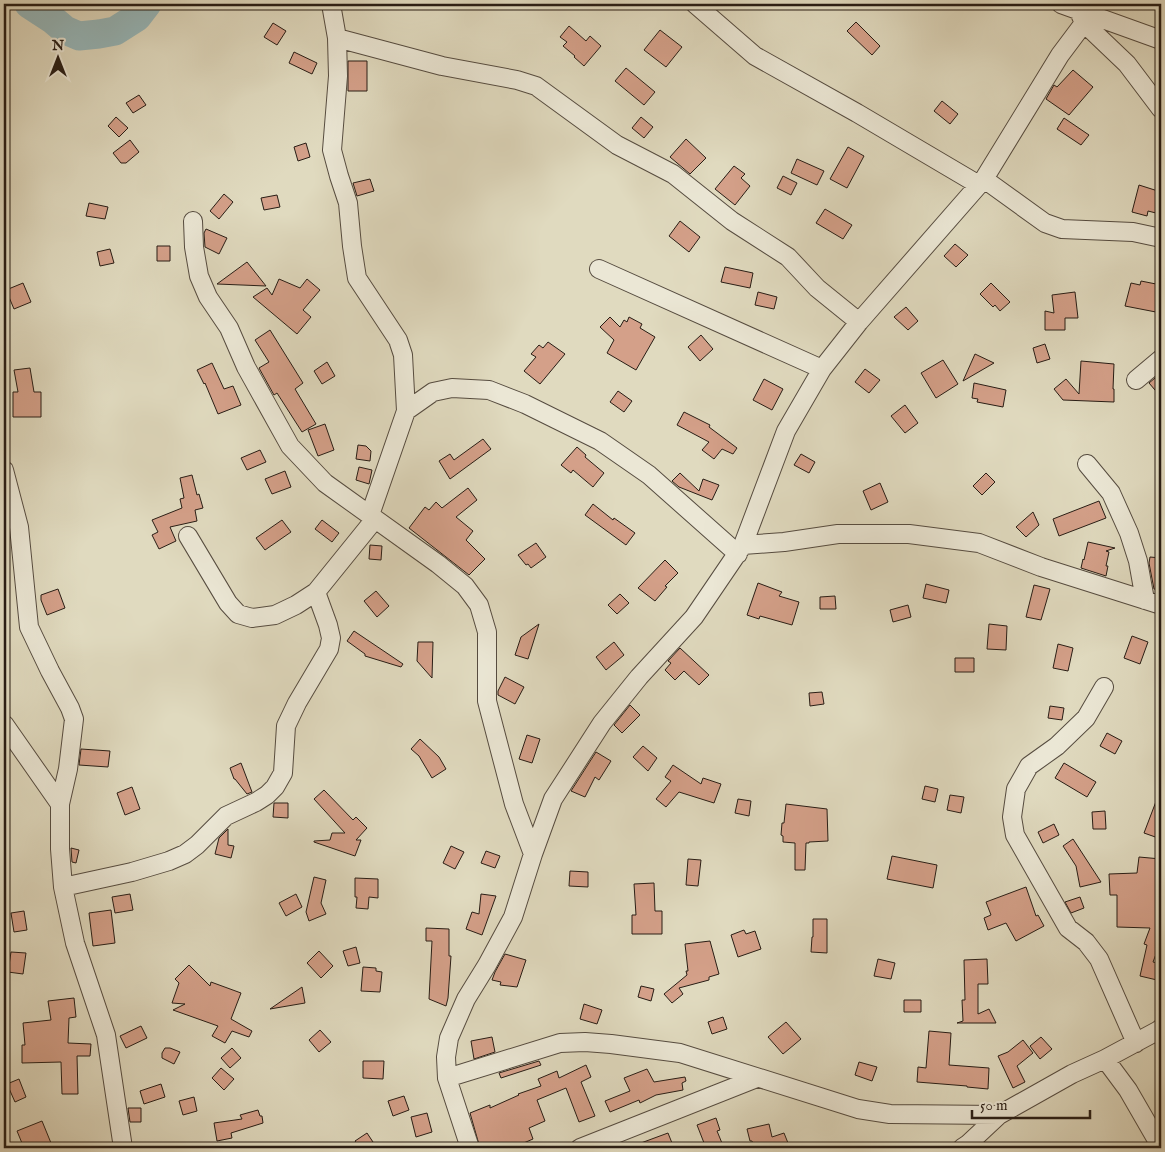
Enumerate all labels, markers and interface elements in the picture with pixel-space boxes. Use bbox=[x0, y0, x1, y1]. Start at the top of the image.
north arrow bbox=[32, 32, 82, 82]
text: N bbox=[51, 37, 64, 55]
scale bar bbox=[972, 1087, 1090, 1119]
text: 50 m bbox=[980, 1096, 1008, 1115]

